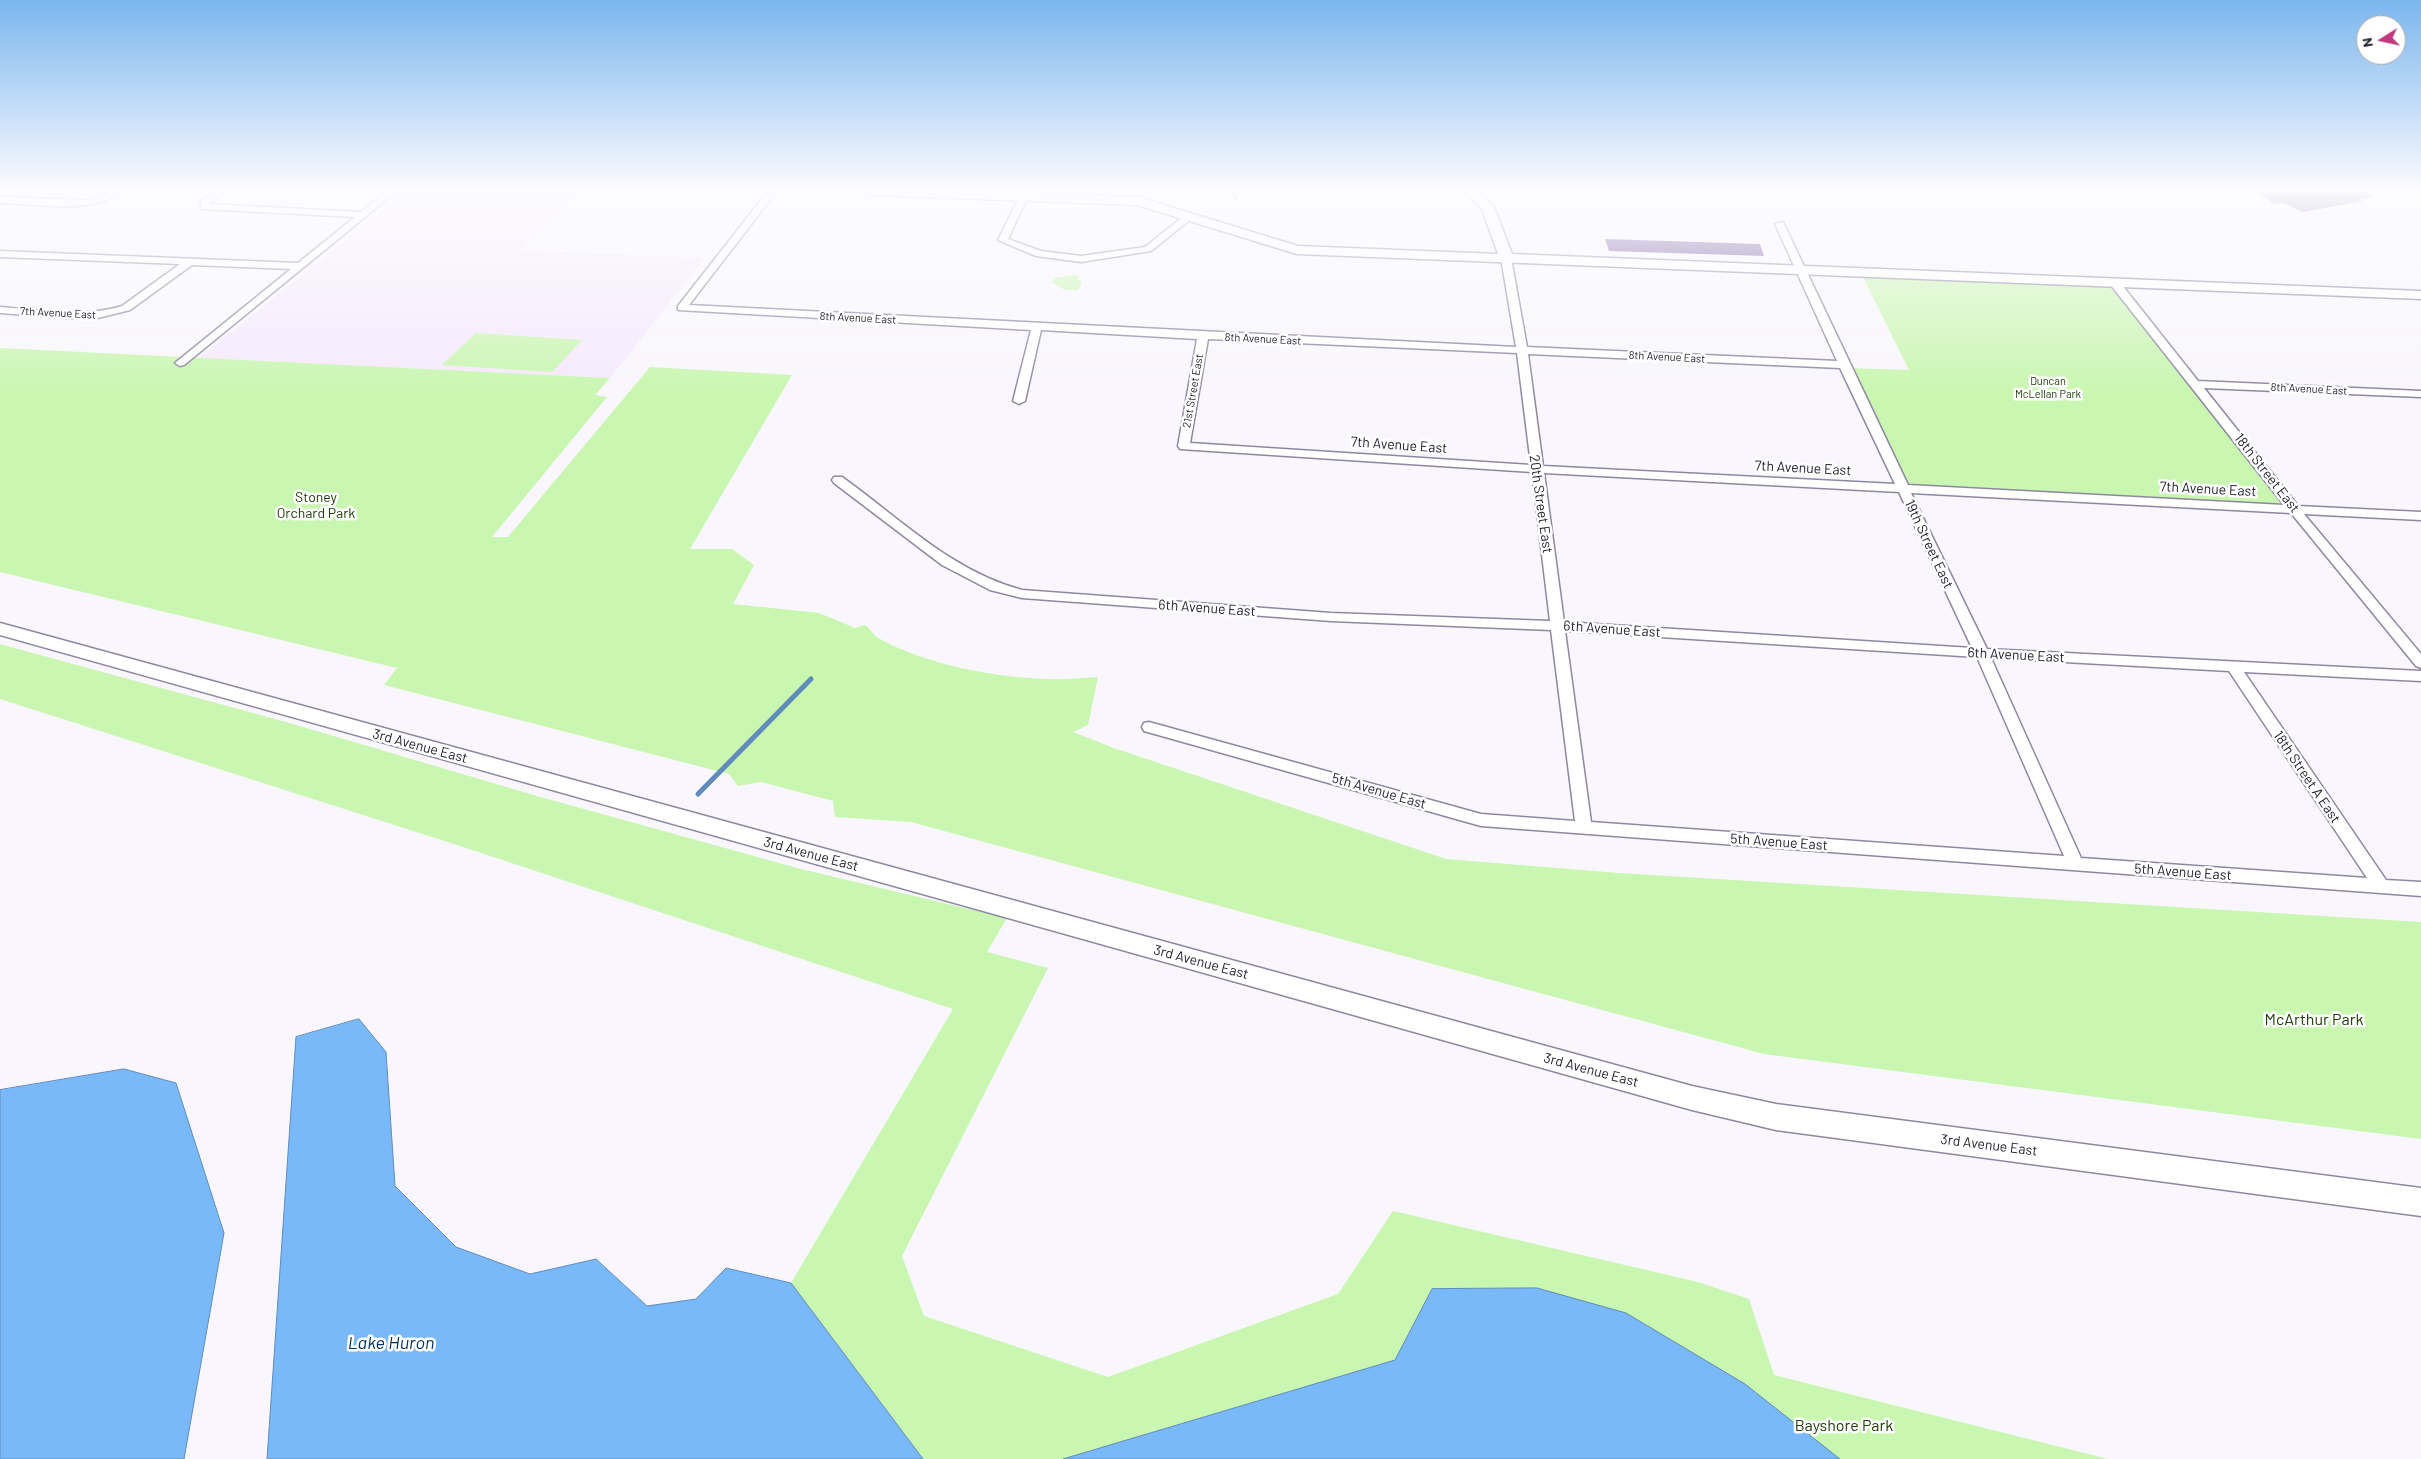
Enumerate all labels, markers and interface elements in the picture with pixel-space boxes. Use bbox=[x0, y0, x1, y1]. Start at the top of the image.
north arrow bbox=[2356, 15, 2406, 65]
text: N bbox=[2358, 36, 2376, 49]
street label: 7th Avenue East bbox=[20, 304, 96, 322]
street label: 8th Avenue East bbox=[819, 309, 897, 327]
street label: 8th Avenue East bbox=[1224, 330, 1302, 348]
street label: 8th Avenue East bbox=[1628, 348, 1706, 366]
street label: 21st Street East bbox=[1180, 353, 1206, 429]
park label: Duncan McLellan Park bbox=[2015, 374, 2081, 400]
street label: 8th Avenue East bbox=[2270, 380, 2348, 398]
street label: 18th Street East bbox=[2231, 430, 2303, 516]
street label: 7th Avenue East bbox=[1350, 433, 1448, 457]
street label: 20th Street East bbox=[1526, 454, 1556, 554]
street label: 7th Avenue East bbox=[1754, 457, 1852, 479]
street label: 7th Avenue East bbox=[2159, 478, 2257, 500]
park label: Stoney Orchard Park bbox=[277, 489, 355, 522]
street label: 19th Street East bbox=[1901, 497, 1957, 591]
street label: 6th Avenue East bbox=[1158, 596, 1256, 620]
street label: 6th Avenue East bbox=[1563, 617, 1661, 641]
street label: 6th Avenue East bbox=[1967, 644, 2065, 666]
street label: 3rd Avenue East bbox=[371, 725, 469, 767]
street label: 18th Street A East bbox=[2270, 728, 2344, 826]
street label: 5th Avenue East bbox=[1330, 770, 1428, 812]
street label: 5th Avenue East bbox=[1730, 830, 1828, 854]
street label: 3rd Avenue East bbox=[762, 833, 860, 875]
street label: 5th Avenue East bbox=[2134, 860, 2232, 884]
street label: 3rd Avenue East bbox=[1152, 941, 1250, 983]
park label: McArthur Park bbox=[2264, 1010, 2364, 1030]
street label: 3rd Avenue East bbox=[1542, 1049, 1640, 1091]
street label: 3rd Avenue East bbox=[1940, 1131, 2038, 1159]
water label: Lake Huron bbox=[348, 1332, 434, 1354]
park label: Bayshore Park bbox=[1795, 1416, 1893, 1436]

